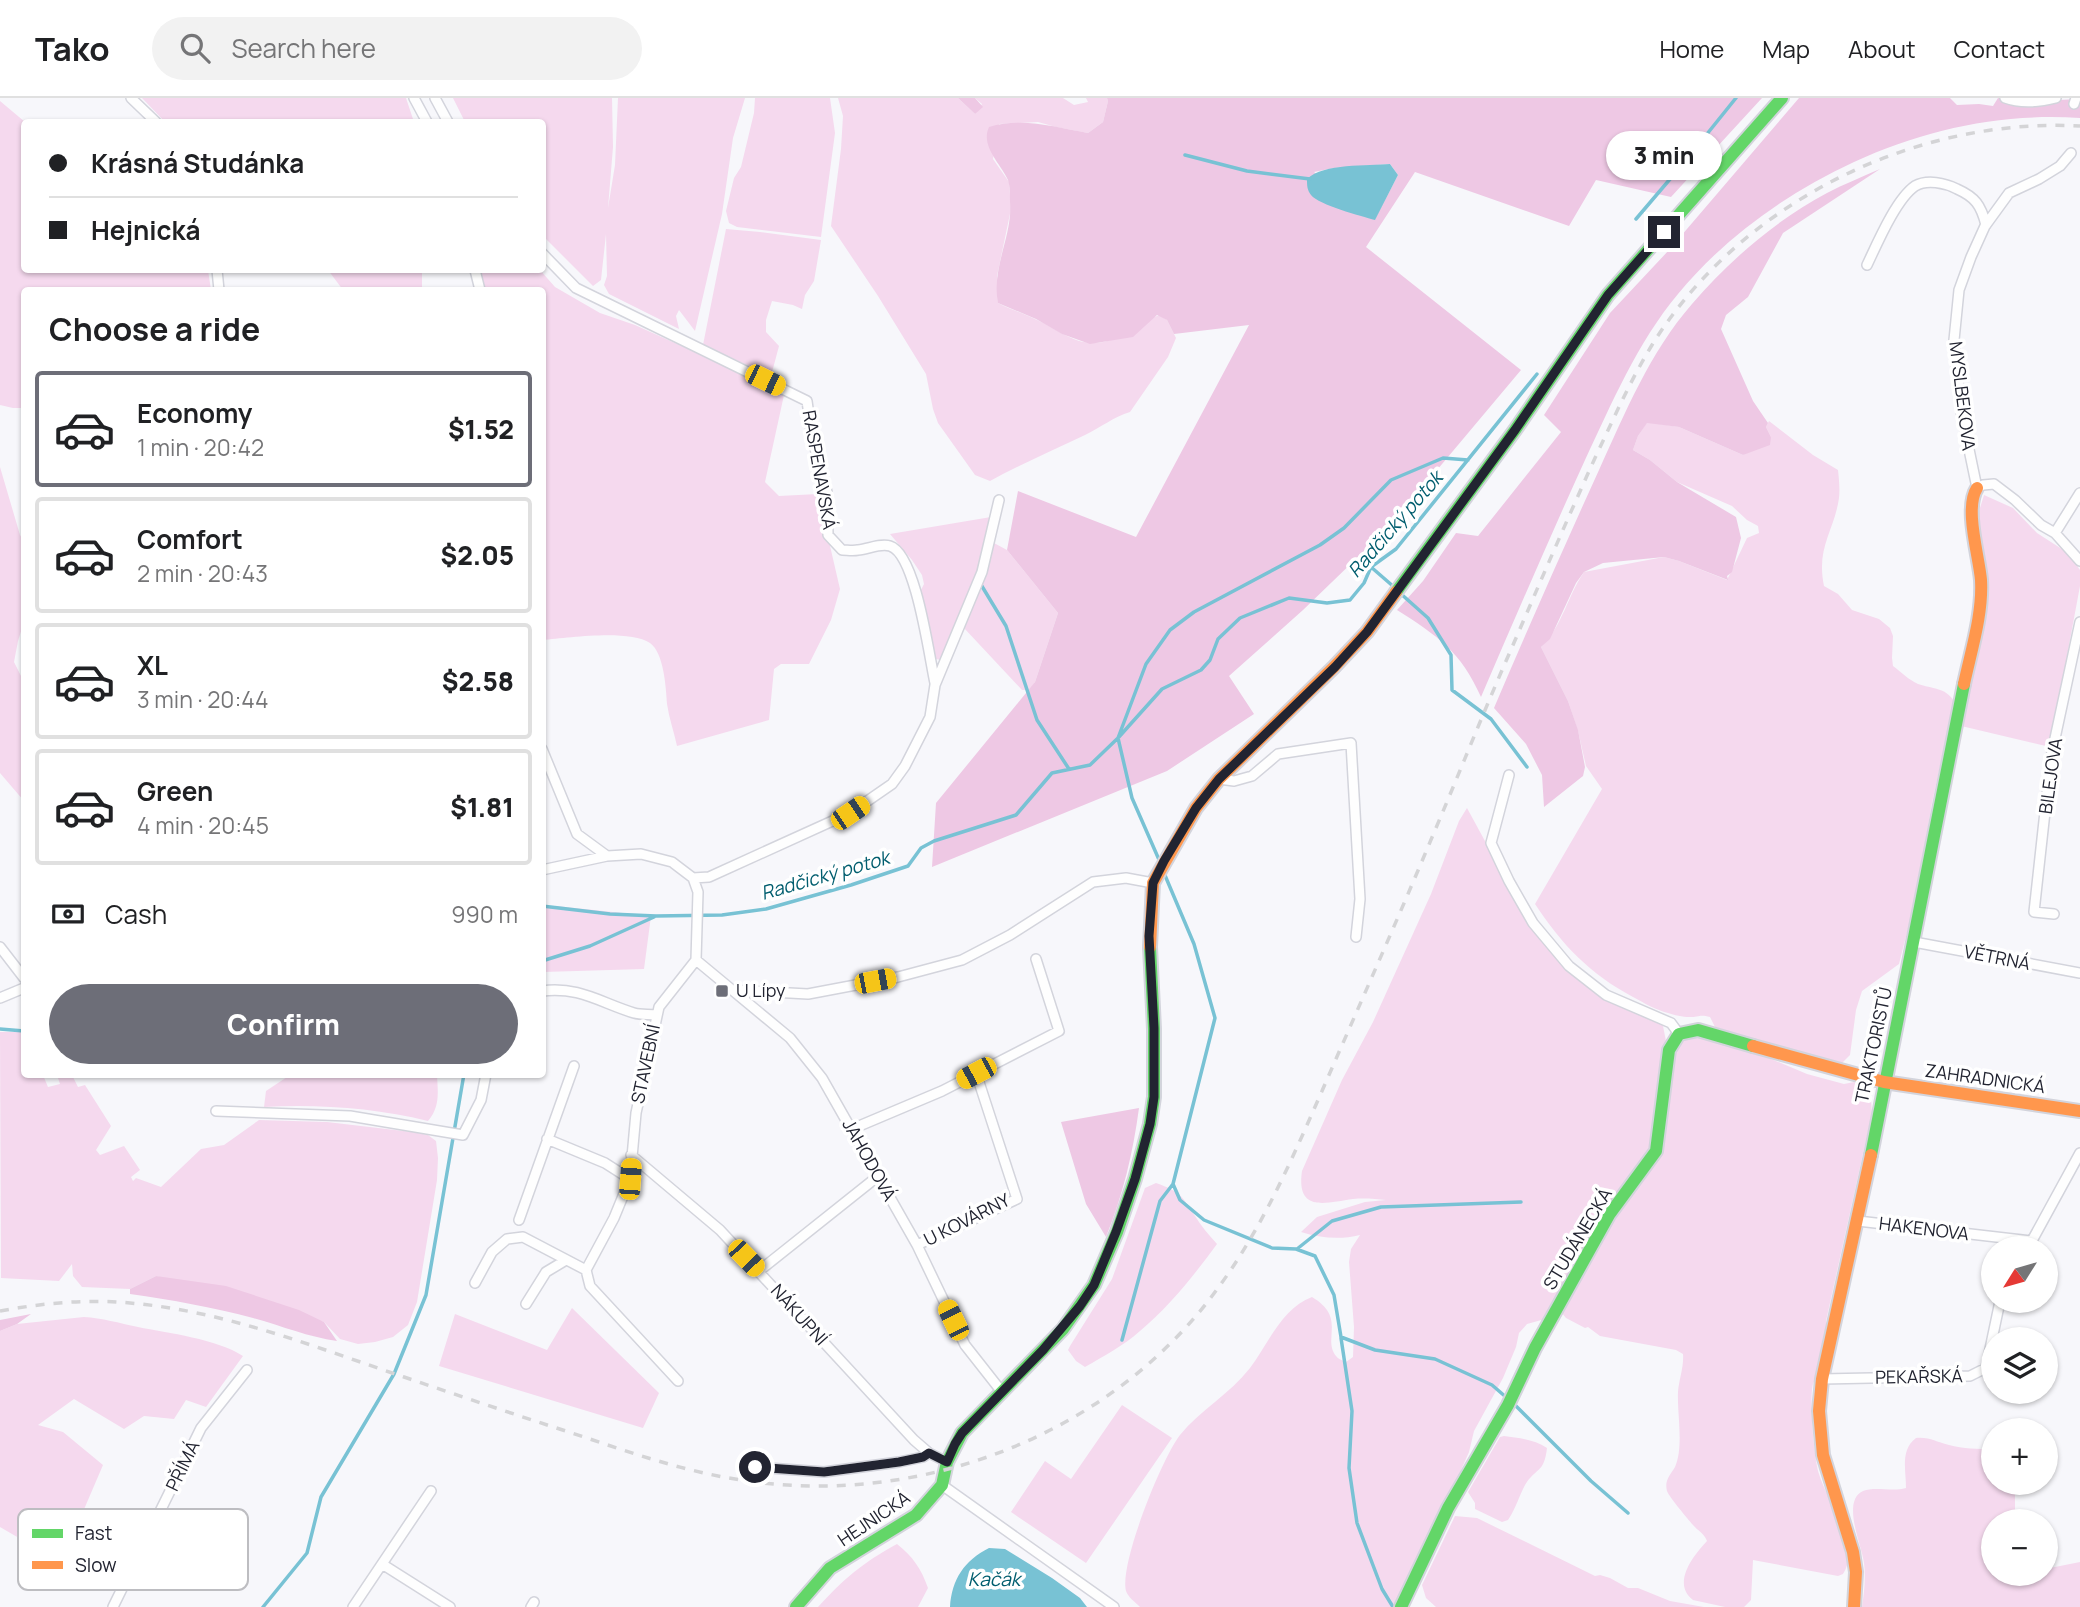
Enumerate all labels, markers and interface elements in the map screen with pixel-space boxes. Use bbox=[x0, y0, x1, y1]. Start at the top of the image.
search box bbox=[152, 17, 642, 80]
text: Tako bbox=[35, 26, 110, 71]
icon: search bbox=[176, 29, 214, 67]
text: Search here bbox=[232, 30, 376, 66]
text: Home bbox=[1659, 32, 1724, 65]
text: Map bbox=[1762, 32, 1810, 65]
text: About bbox=[1848, 32, 1916, 65]
text: Contact bbox=[1954, 32, 2045, 65]
callout: 3 min bbox=[1606, 130, 1722, 180]
text: 3 min bbox=[1634, 139, 1694, 171]
text: Krásná Studánka bbox=[91, 145, 304, 181]
text: Hejnická bbox=[91, 212, 200, 248]
route end bbox=[1648, 216, 1680, 248]
text: Choose a ride bbox=[49, 307, 260, 351]
street label: MYSLBEKOVA bbox=[1944, 340, 1982, 452]
car bbox=[742, 361, 789, 399]
text: Economy bbox=[137, 395, 252, 431]
icon: car bbox=[53, 398, 116, 461]
street label: RASPENAVSKÁ bbox=[798, 408, 842, 532]
text: $1.52 bbox=[448, 411, 514, 447]
text: 1 min · 20:42 bbox=[137, 431, 264, 463]
water label: Radčický potok bbox=[1342, 463, 1450, 583]
text: Comfort bbox=[137, 521, 243, 557]
icon: car bbox=[53, 524, 116, 587]
text: $2.05 bbox=[440, 537, 514, 573]
text: 2 min · 20:43 bbox=[137, 557, 268, 589]
text: XL bbox=[137, 647, 168, 683]
icon: car bbox=[53, 650, 116, 713]
text: $2.58 bbox=[442, 663, 514, 699]
text: 3 min · 20:44 bbox=[137, 683, 269, 715]
street label: BILEJOVA bbox=[2033, 736, 2067, 815]
text: Green bbox=[137, 773, 213, 809]
icon: car bbox=[53, 776, 116, 839]
text: $1.81 bbox=[450, 789, 514, 825]
car bbox=[827, 793, 874, 833]
text: 4 min · 20:45 bbox=[137, 809, 269, 841]
water label: Radčický potok bbox=[758, 844, 895, 906]
icon: cash bbox=[49, 895, 87, 933]
text: Cash bbox=[105, 896, 167, 932]
text: 990 m bbox=[451, 898, 518, 930]
street label: VĚTRNÁ bbox=[1962, 939, 2033, 975]
car bbox=[853, 967, 898, 995]
place label: U Lípy bbox=[736, 978, 786, 1002]
marker: U Lípy bbox=[714, 983, 730, 999]
button: Confirm bbox=[49, 984, 518, 1064]
street label: TRAKTORISTŮ bbox=[1849, 985, 1897, 1105]
street label: STAVEBNÍ bbox=[625, 1022, 665, 1106]
car bbox=[953, 1054, 1000, 1092]
street label: ZAHRADNICKÁ bbox=[1924, 1058, 2047, 1098]
street label: JAHODOVÁ bbox=[837, 1114, 903, 1205]
car bbox=[619, 1157, 642, 1201]
street label: STUDÁNECKÁ bbox=[1537, 1183, 1617, 1294]
street label: U KOVÁRNY bbox=[919, 1187, 1015, 1251]
street label: HAKENOVA bbox=[1878, 1211, 1971, 1246]
car bbox=[724, 1236, 769, 1280]
north arrow bbox=[1981, 1236, 2058, 1312]
map controls bbox=[1981, 1236, 2058, 1586]
street label: NÁKUPNÍ bbox=[766, 1279, 834, 1350]
car bbox=[935, 1297, 972, 1343]
button: layers bbox=[1981, 1327, 2058, 1404]
street label: PEKAŘSKÁ bbox=[1875, 1363, 1964, 1389]
button: + bbox=[1981, 1418, 2058, 1495]
street label: PŘÍMÁ bbox=[160, 1436, 205, 1495]
route start bbox=[739, 1451, 771, 1483]
street label: HEJNICKÁ bbox=[833, 1485, 915, 1551]
legend bbox=[18, 1509, 248, 1590]
button: − bbox=[1981, 1509, 2058, 1586]
text: Fast bbox=[75, 1520, 112, 1546]
text: Slow bbox=[75, 1552, 117, 1578]
water label: Kačák bbox=[968, 1566, 1023, 1592]

